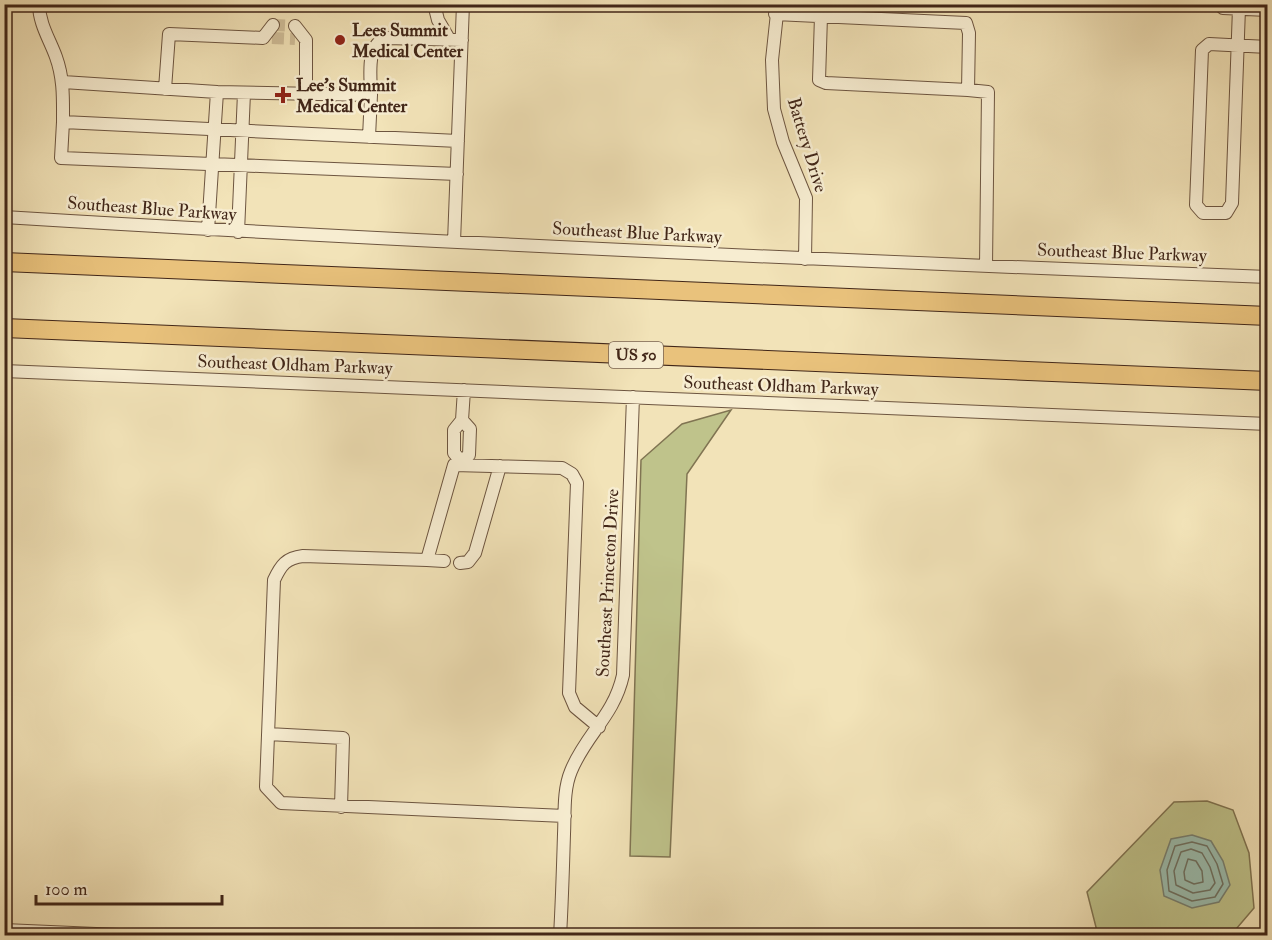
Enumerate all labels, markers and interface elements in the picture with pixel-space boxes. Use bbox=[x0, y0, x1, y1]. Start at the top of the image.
place label: Lees Summit Medical Center bbox=[351, 19, 464, 63]
marker: Lees Summit Medical Center bbox=[333, 33, 347, 47]
place label: Lee's Summit Medical Center bbox=[295, 74, 408, 118]
marker: Lee's Summit Medical Center bbox=[274, 86, 292, 104]
street label: Battery Drive bbox=[782, 95, 832, 196]
street label: Southeast Blue Parkway bbox=[67, 192, 238, 226]
street label: Southeast Blue Parkway bbox=[552, 217, 723, 249]
street label: Southeast Blue Parkway bbox=[1037, 239, 1208, 267]
road number: US 50 bbox=[609, 342, 663, 368]
street label: Southeast Oldham Parkway bbox=[197, 350, 394, 380]
street label: Southeast Oldham Parkway bbox=[683, 371, 880, 401]
street label: Southeast Princeton Drive bbox=[592, 488, 624, 678]
scale bar bbox=[36, 868, 222, 906]
text: 100 m bbox=[45, 878, 88, 901]

